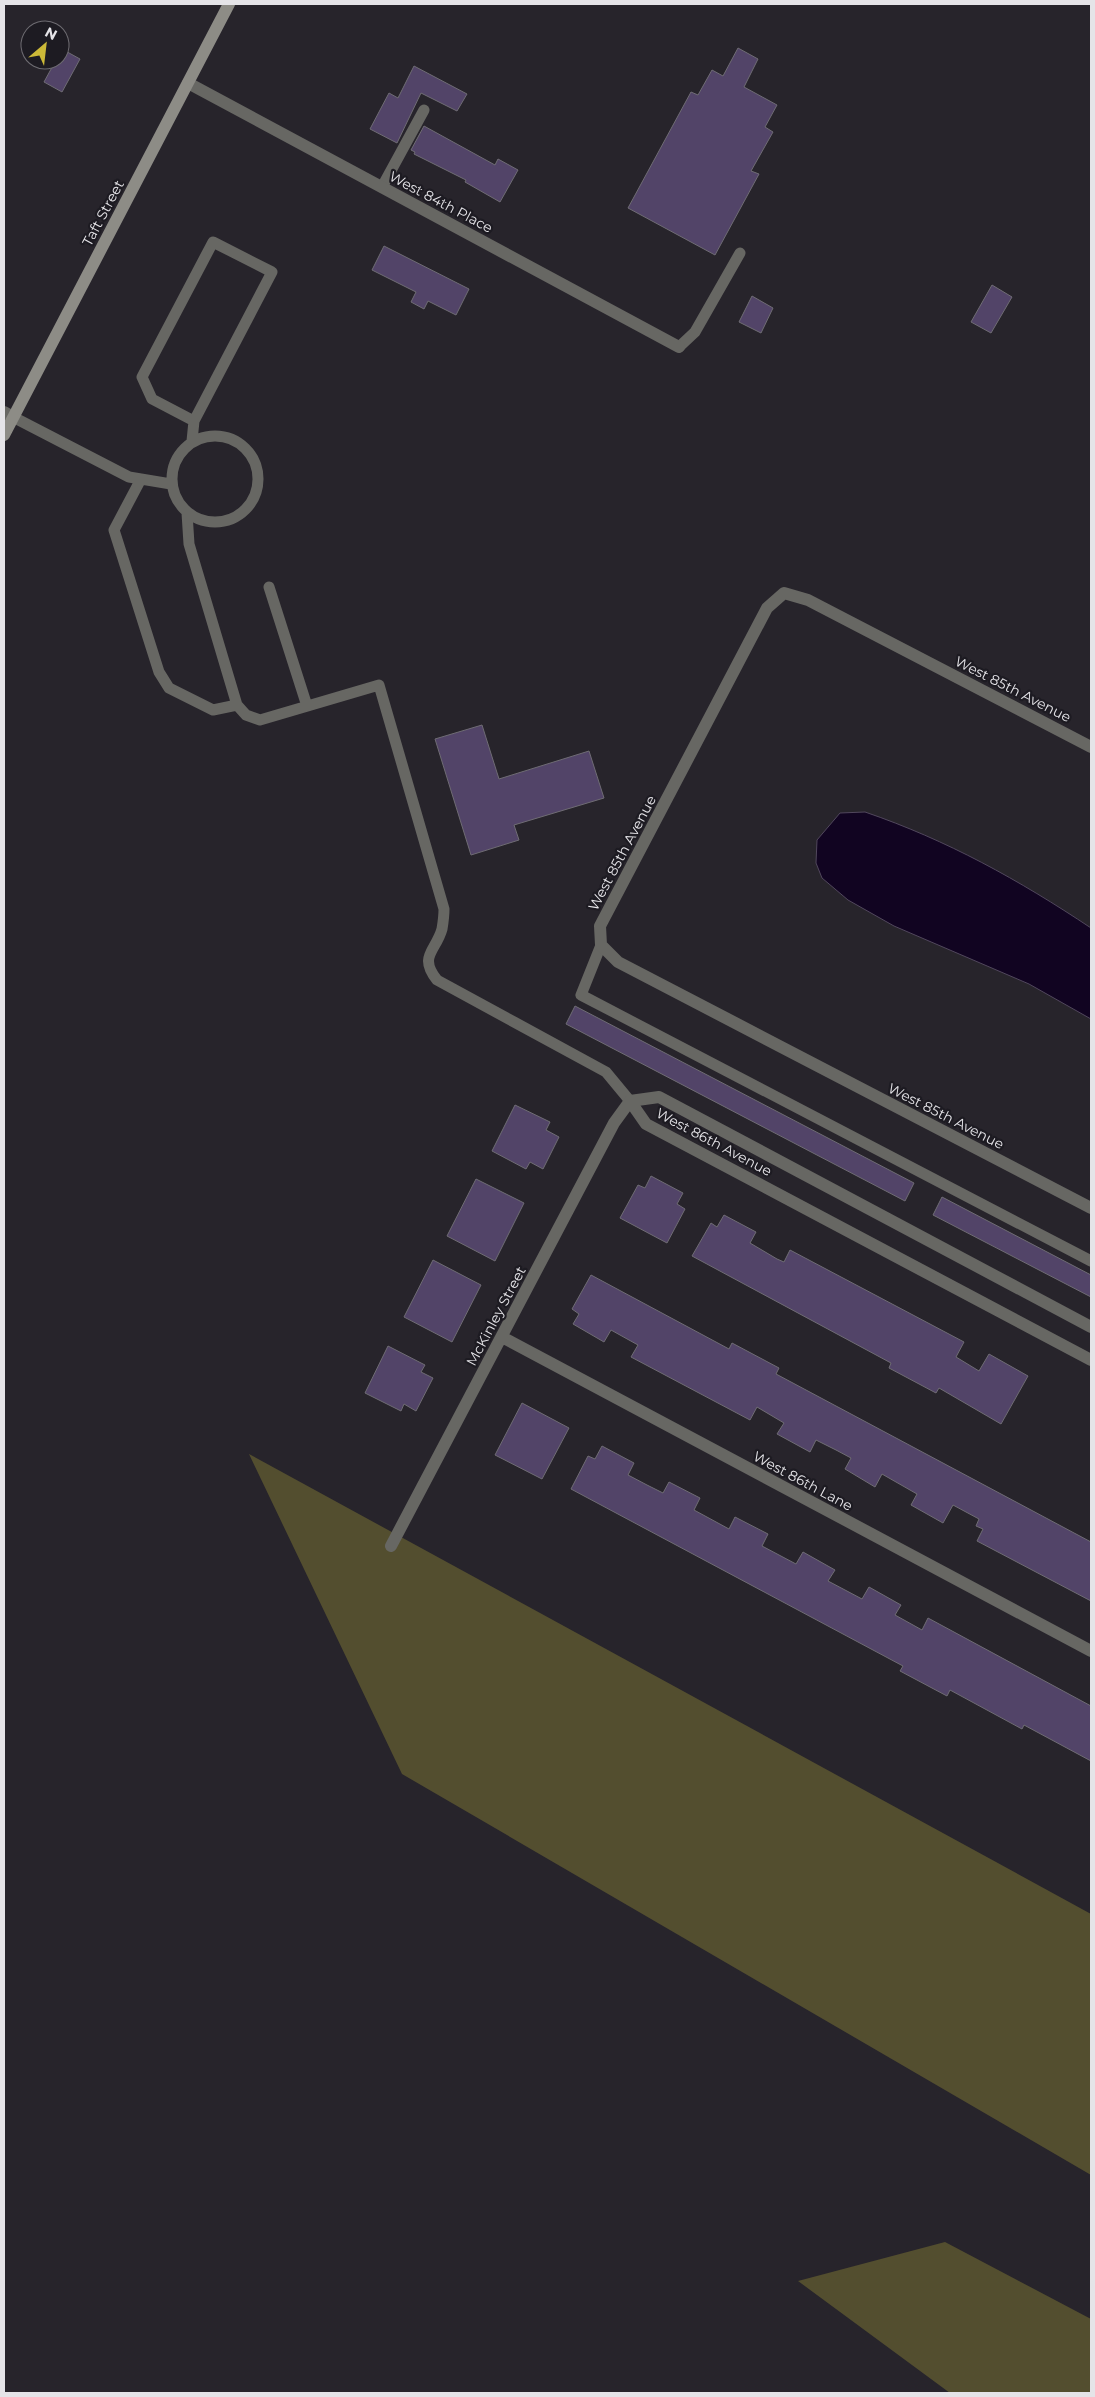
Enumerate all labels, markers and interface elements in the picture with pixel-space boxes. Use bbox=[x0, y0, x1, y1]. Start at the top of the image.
north arrow bbox=[20, 20, 70, 70]
text: N bbox=[42, 23, 60, 44]
street label: West 84th Place bbox=[386, 167, 496, 237]
street label: Taft Street bbox=[78, 177, 128, 249]
street label: West 85th Avenue bbox=[952, 652, 1074, 726]
street label: West 85th Avenue bbox=[584, 792, 660, 914]
street label: West 85th Avenue bbox=[885, 1079, 1007, 1153]
street label: West 86th Avenue bbox=[653, 1104, 775, 1180]
street label: McKinley Street bbox=[462, 1263, 530, 1369]
street label: West 86th Lane bbox=[750, 1447, 856, 1515]

